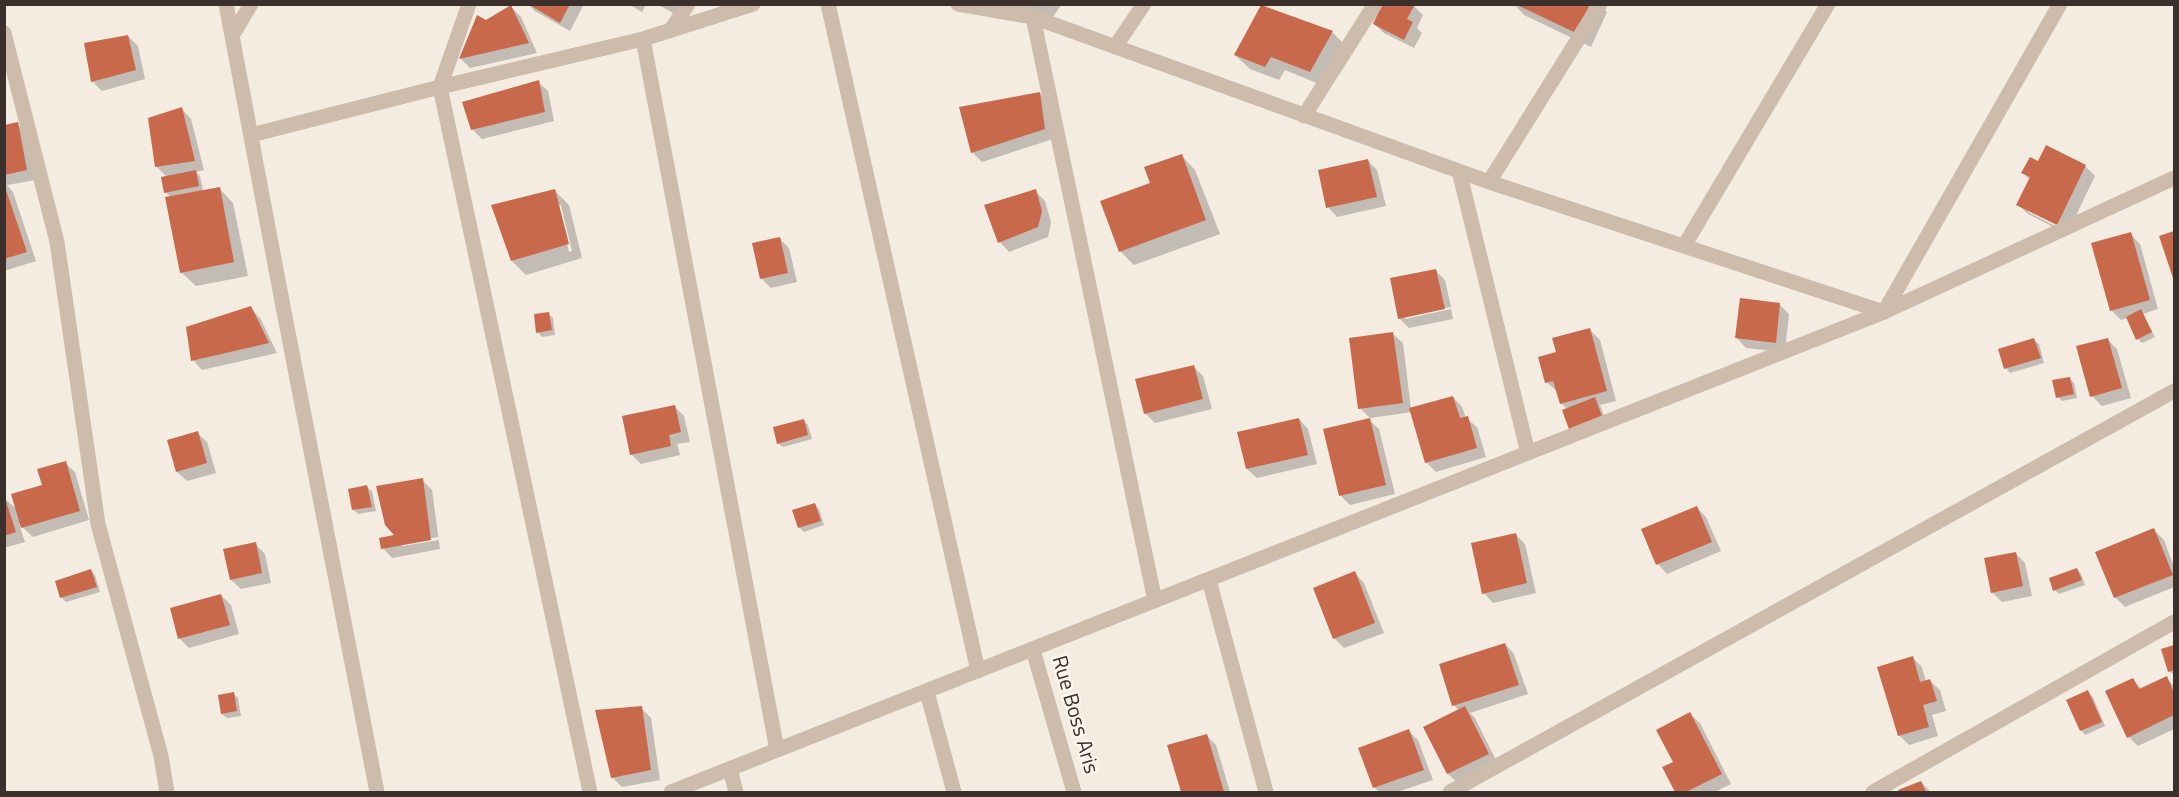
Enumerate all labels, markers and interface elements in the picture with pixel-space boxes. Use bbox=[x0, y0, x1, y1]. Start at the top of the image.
street label: Rue Boss Aris bbox=[1045, 653, 1103, 777]

